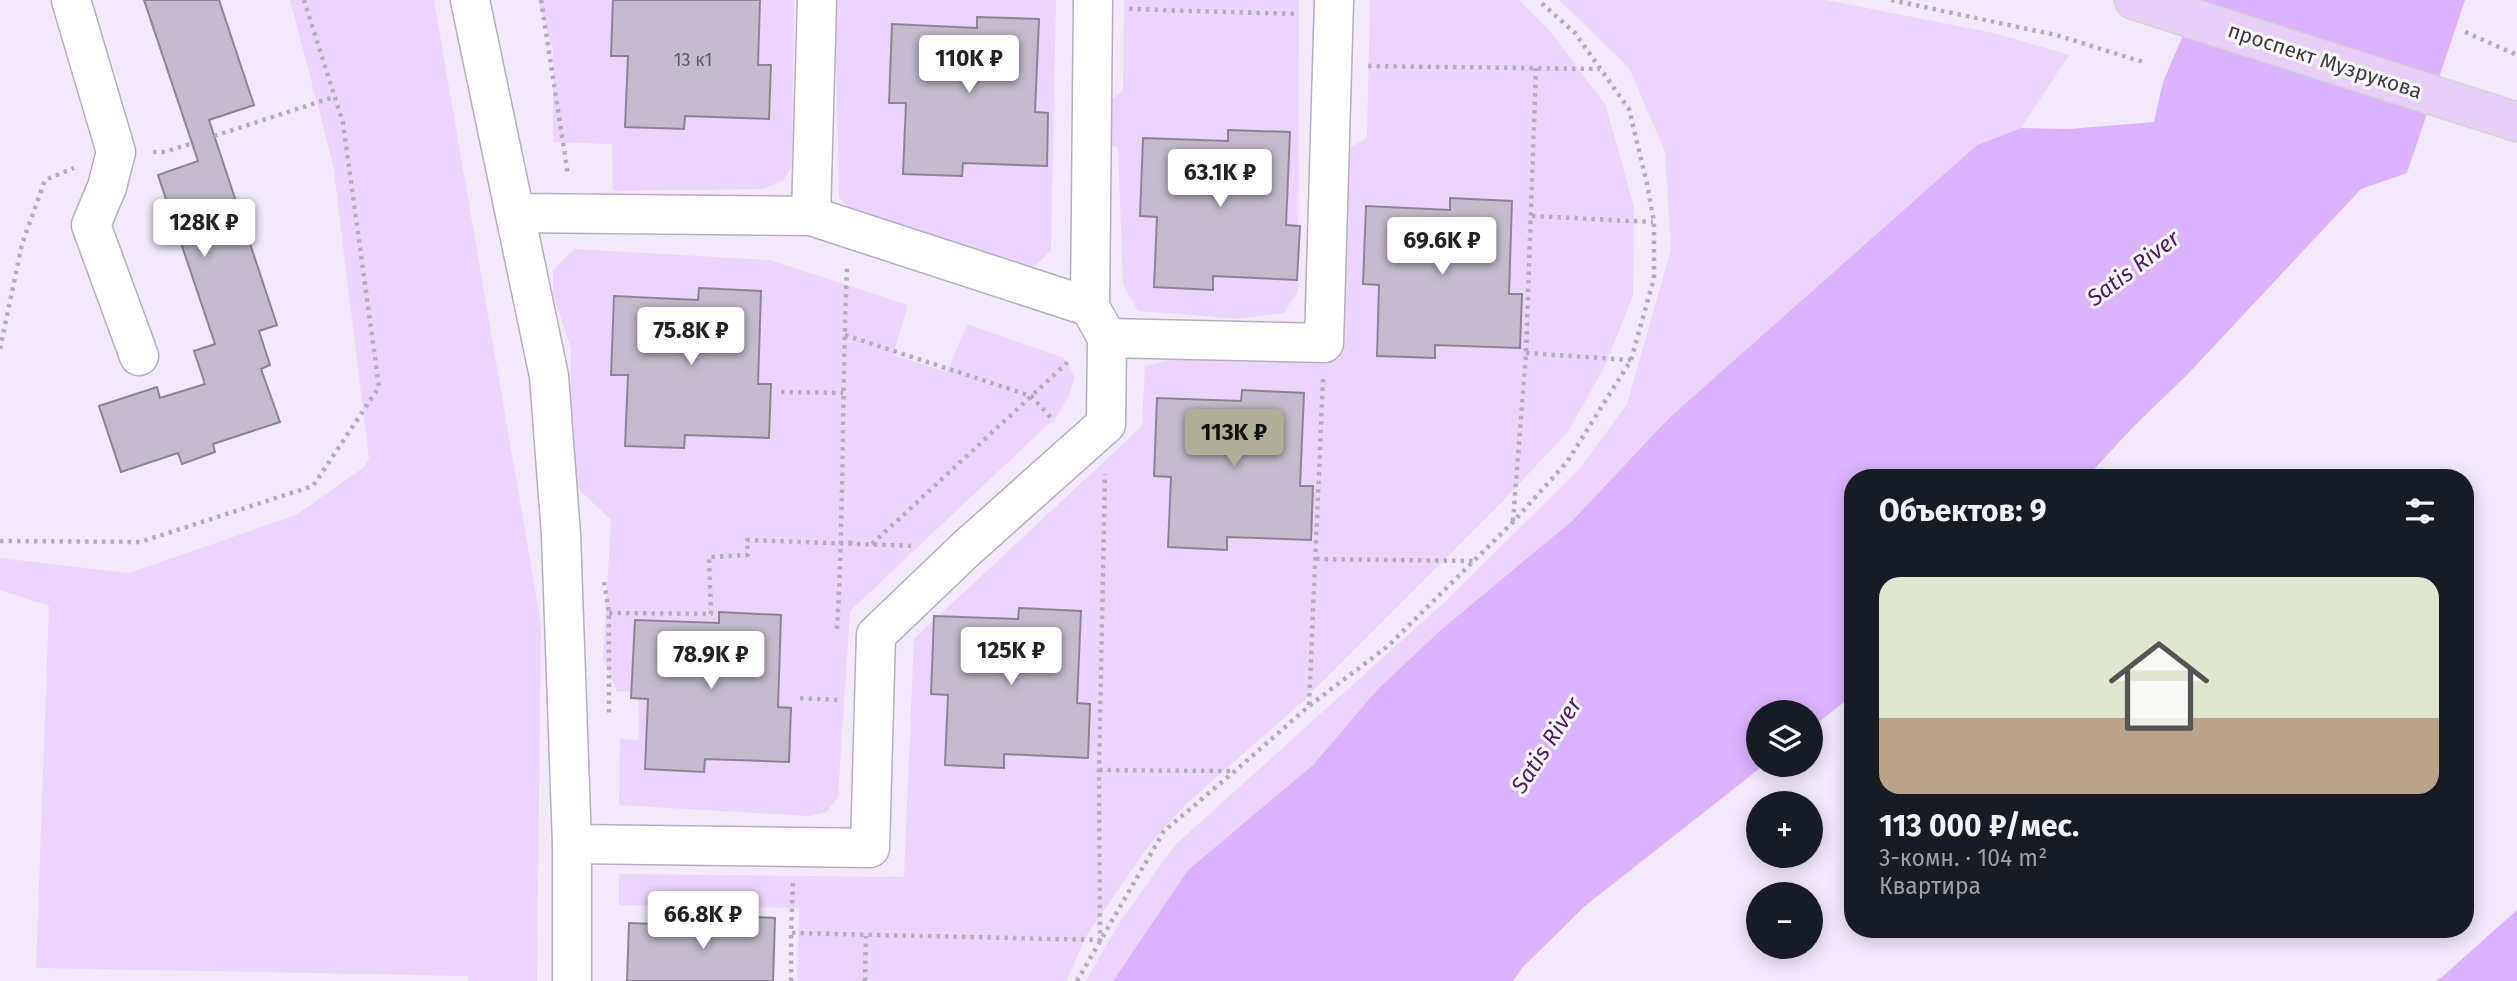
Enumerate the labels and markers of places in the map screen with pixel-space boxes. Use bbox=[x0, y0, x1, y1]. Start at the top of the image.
pin: 110K ₽ bbox=[912, 36, 1026, 95]
pin: 63.1K ₽ bbox=[1155, 150, 1285, 209]
pin: 128K ₽ bbox=[147, 200, 261, 259]
pin: 69.6K ₽ bbox=[1377, 218, 1507, 277]
pin: 75.8K ₽ bbox=[626, 308, 756, 367]
pin: 113K ₽ bbox=[1177, 410, 1291, 469]
pin: 125K ₽ bbox=[954, 628, 1068, 687]
pin: 78.9K ₽ bbox=[646, 632, 776, 691]
pin: 66.8K ₽ bbox=[638, 892, 768, 951]

